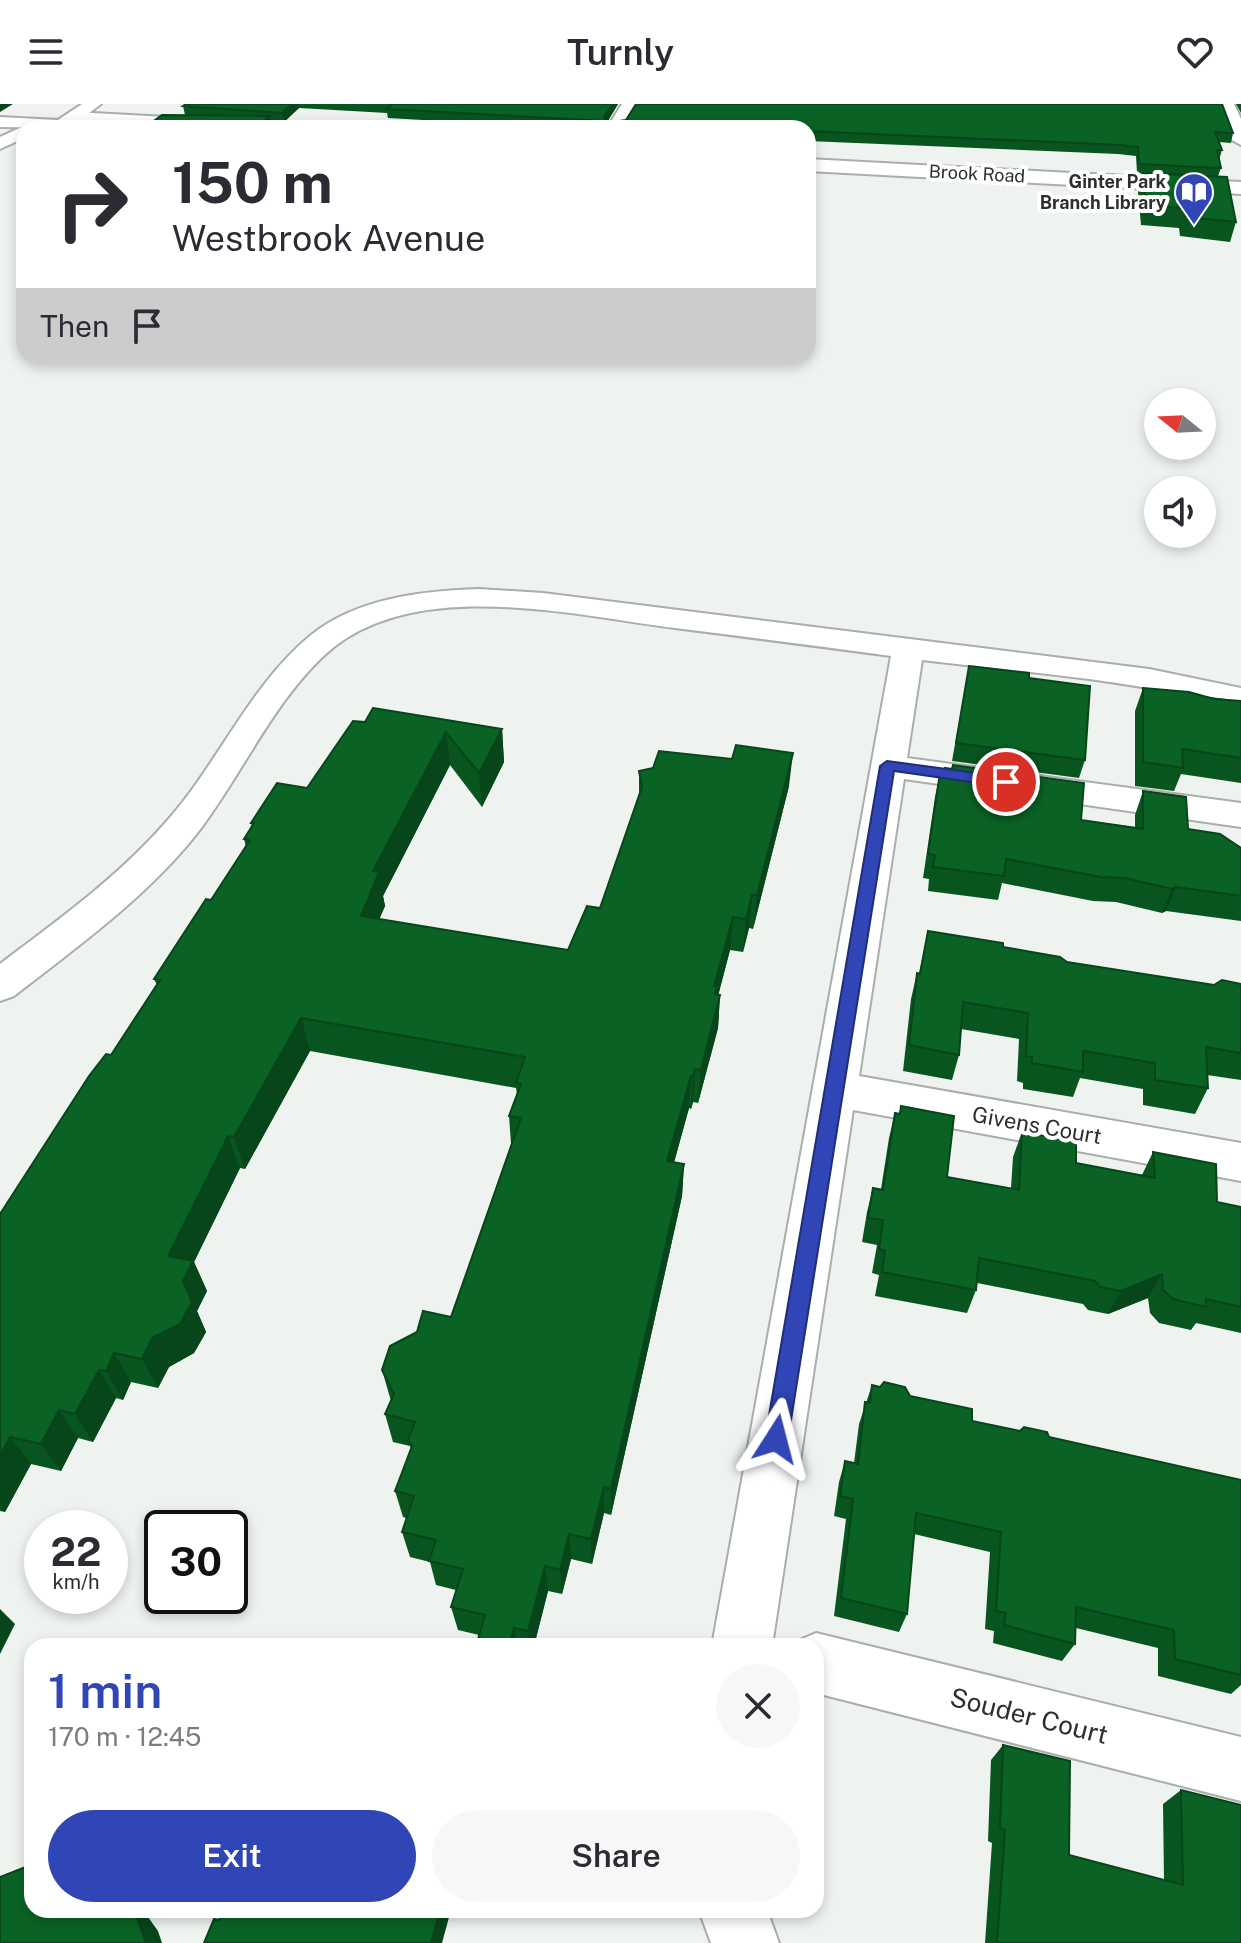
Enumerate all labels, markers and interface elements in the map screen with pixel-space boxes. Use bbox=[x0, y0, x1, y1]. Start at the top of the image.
icon: menu bbox=[24, 30, 68, 74]
icon: heart bbox=[1173, 30, 1217, 74]
text: Turnly bbox=[567, 31, 674, 73]
text: 150 m bbox=[172, 150, 333, 216]
icon: right bbox=[40, 152, 144, 256]
street label: Brook Road bbox=[928, 160, 1026, 187]
place label: Ginter Park Branch Library bbox=[1040, 171, 1167, 213]
library icon: Ginter Park Branch Library bbox=[1173, 171, 1215, 226]
text: Westbrook Avenue bbox=[172, 217, 485, 259]
icon: arrive bbox=[125, 304, 169, 348]
text: Then bbox=[40, 308, 109, 344]
north arrow bbox=[1144, 388, 1216, 460]
map controls bbox=[1144, 388, 1216, 548]
button: sound bbox=[1144, 476, 1216, 548]
pin bbox=[972, 748, 1040, 816]
icon: arrive bbox=[984, 760, 1028, 804]
street label: Givens Court bbox=[970, 1101, 1104, 1149]
position arrow bbox=[734, 1397, 818, 1481]
speed limit sign: 30 bbox=[144, 1510, 248, 1614]
text: 22 bbox=[51, 1528, 101, 1575]
text: km/h bbox=[52, 1570, 100, 1594]
text: 1 min bbox=[48, 1662, 162, 1719]
button: close bbox=[716, 1664, 800, 1748]
street label: Souder Court bbox=[947, 1681, 1111, 1750]
text: 170 m · 12:45 bbox=[48, 1721, 201, 1752]
button: Exit bbox=[48, 1810, 416, 1902]
button: Share bbox=[432, 1810, 800, 1902]

